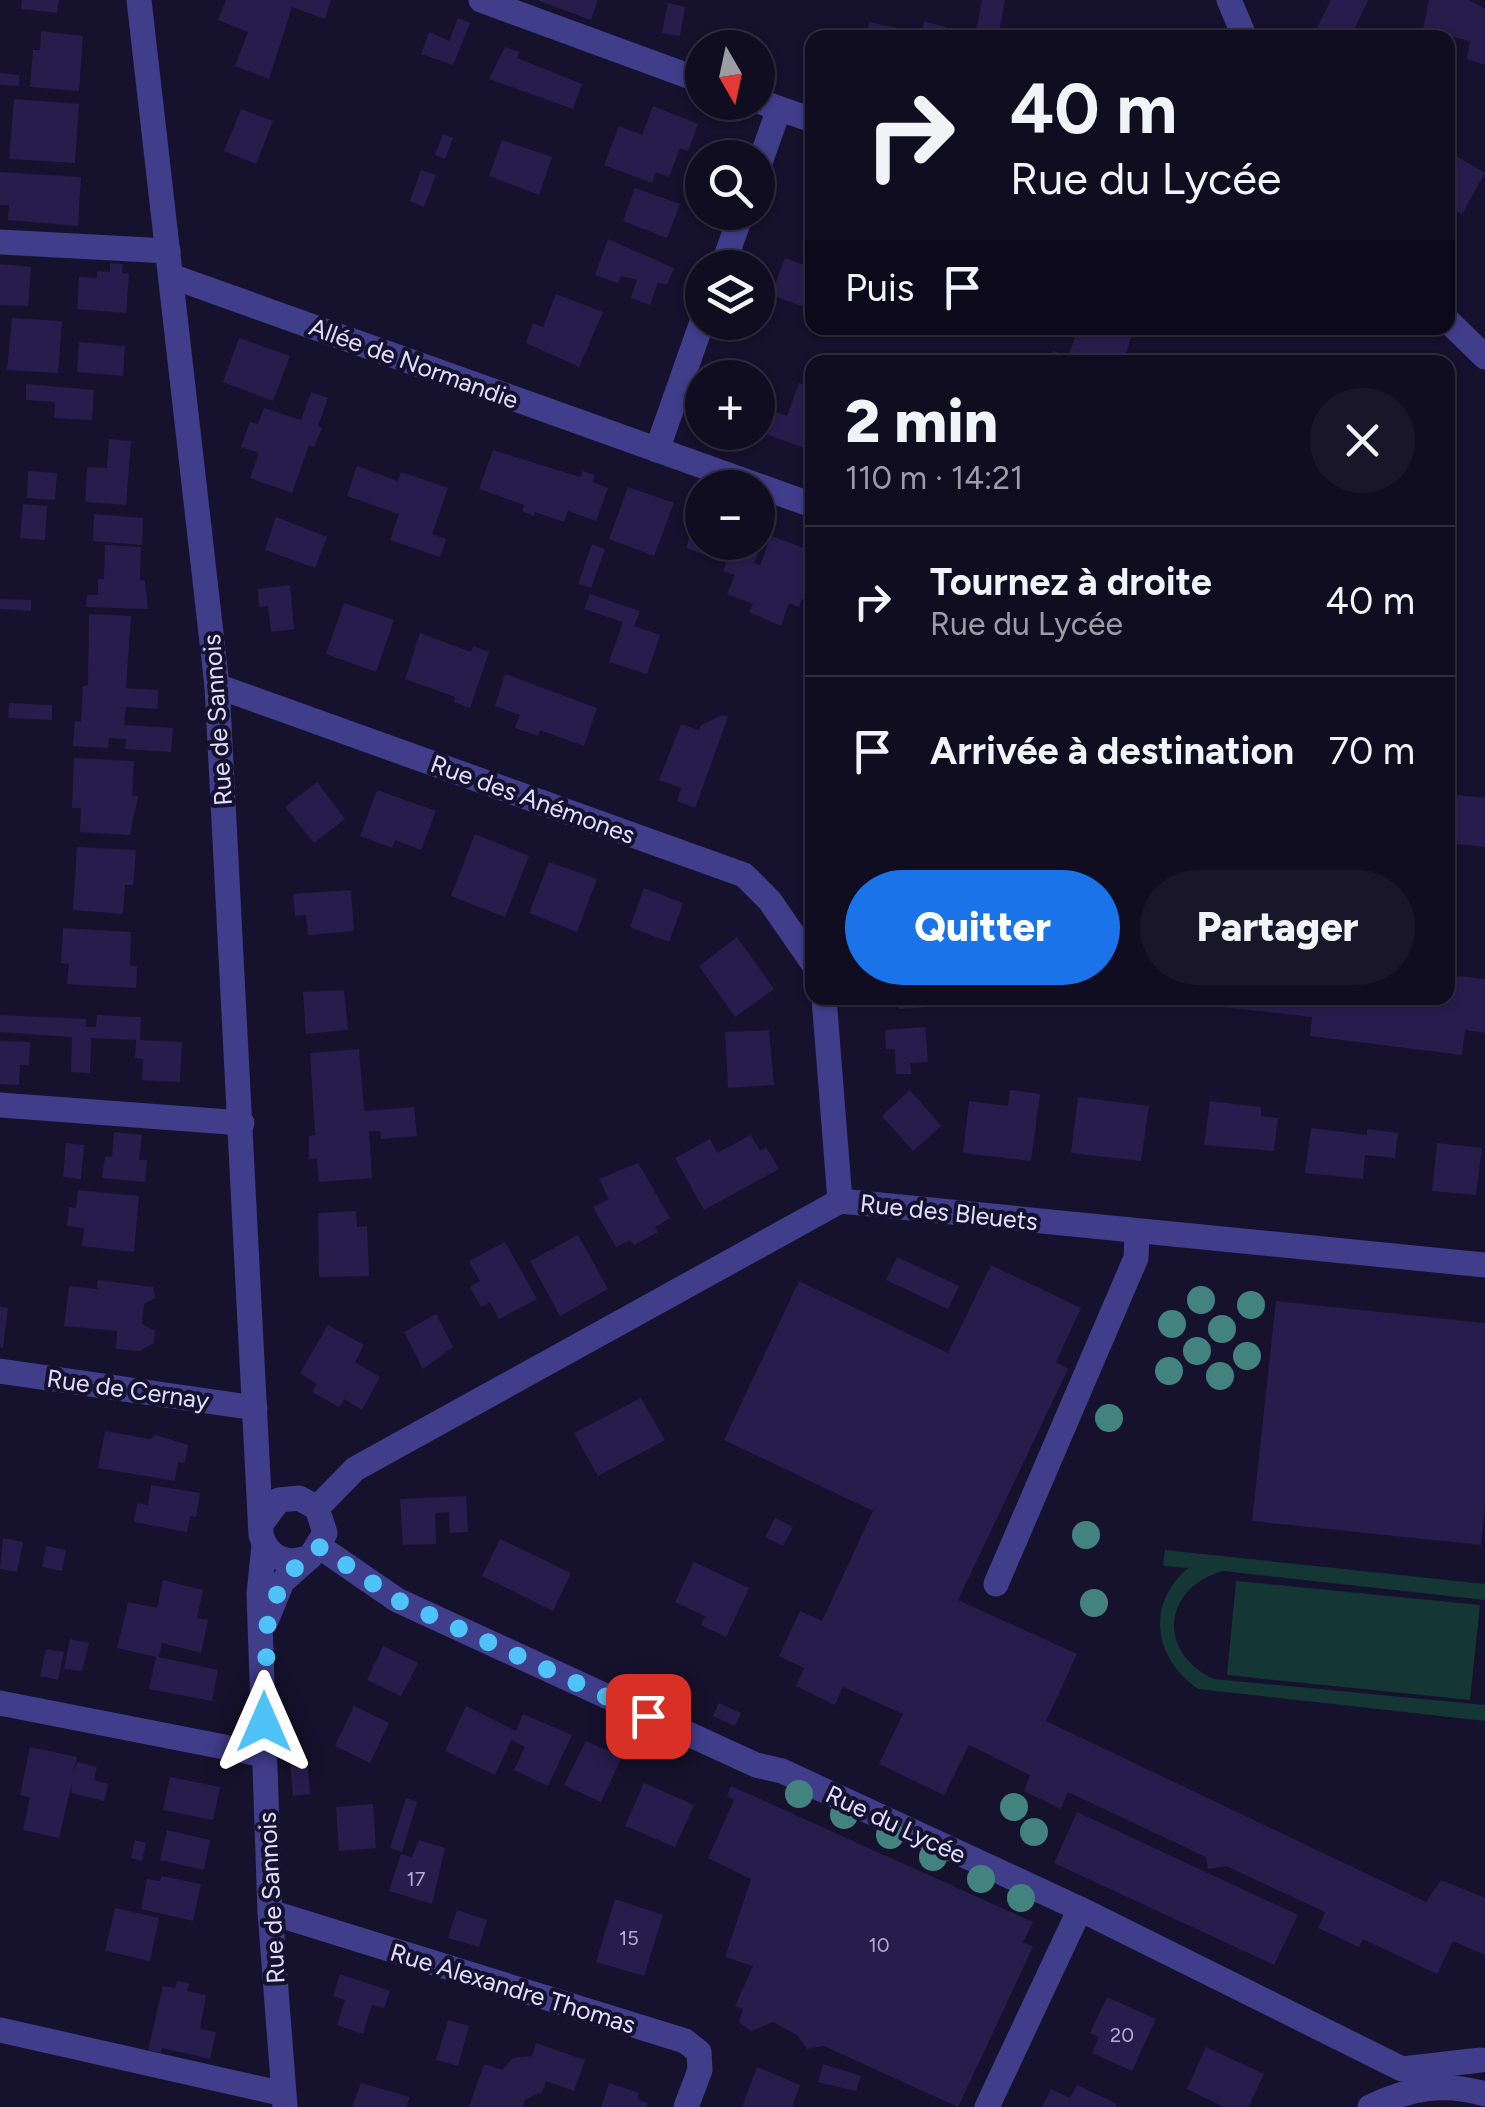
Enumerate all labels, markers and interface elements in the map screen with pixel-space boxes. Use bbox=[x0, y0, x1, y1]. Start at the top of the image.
north arrow bbox=[685, 30, 775, 120]
map controls bbox=[685, 30, 775, 560]
text: 40 m bbox=[1010, 66, 1177, 151]
icon: right bbox=[845, 70, 975, 200]
button: search bbox=[685, 140, 775, 230]
text: Rue du Lycée bbox=[1010, 151, 1281, 205]
button: layers bbox=[685, 250, 775, 340]
icon: arrive bbox=[935, 260, 990, 315]
text: Puis bbox=[845, 265, 915, 311]
street label: Allée de Normandie bbox=[305, 311, 523, 415]
button: + bbox=[685, 360, 775, 450]
text: 2 min bbox=[845, 385, 998, 457]
button: close bbox=[1310, 388, 1415, 493]
text: 110 m · 14:21 bbox=[845, 459, 1023, 497]
button: − bbox=[685, 470, 775, 560]
text: Tournez à droite bbox=[930, 559, 1212, 605]
icon: right bbox=[845, 574, 900, 629]
text: 40 m bbox=[1325, 578, 1415, 624]
text: Rue du Lycée bbox=[930, 605, 1123, 643]
street label: Rue de Sannois bbox=[196, 633, 238, 807]
icon: arrive bbox=[845, 724, 900, 779]
text: Arrivée à destination bbox=[930, 728, 1294, 774]
text: 70 m bbox=[1329, 728, 1415, 774]
street label: Rue des Anémones bbox=[427, 748, 639, 850]
button: Quitter bbox=[845, 870, 1120, 985]
button: Partager bbox=[1140, 870, 1415, 985]
street label: Rue des Bleuets bbox=[859, 1188, 1039, 1236]
street label: Rue de Cernay bbox=[45, 1363, 211, 1415]
position arrow bbox=[212, 1670, 316, 1774]
pin bbox=[606, 1674, 691, 1759]
icon: arrive bbox=[621, 1689, 676, 1744]
street label: Rue du Lycée bbox=[821, 1779, 971, 1869]
street label: Rue de Sannois bbox=[252, 1811, 290, 1985]
house number: 17 bbox=[407, 1867, 426, 1891]
house number: 15 bbox=[619, 1926, 639, 1950]
house number: 10 bbox=[868, 1933, 890, 1957]
street label: Rue Alexandre Thomas bbox=[387, 1936, 639, 2040]
house number: 20 bbox=[1110, 2023, 1134, 2047]

